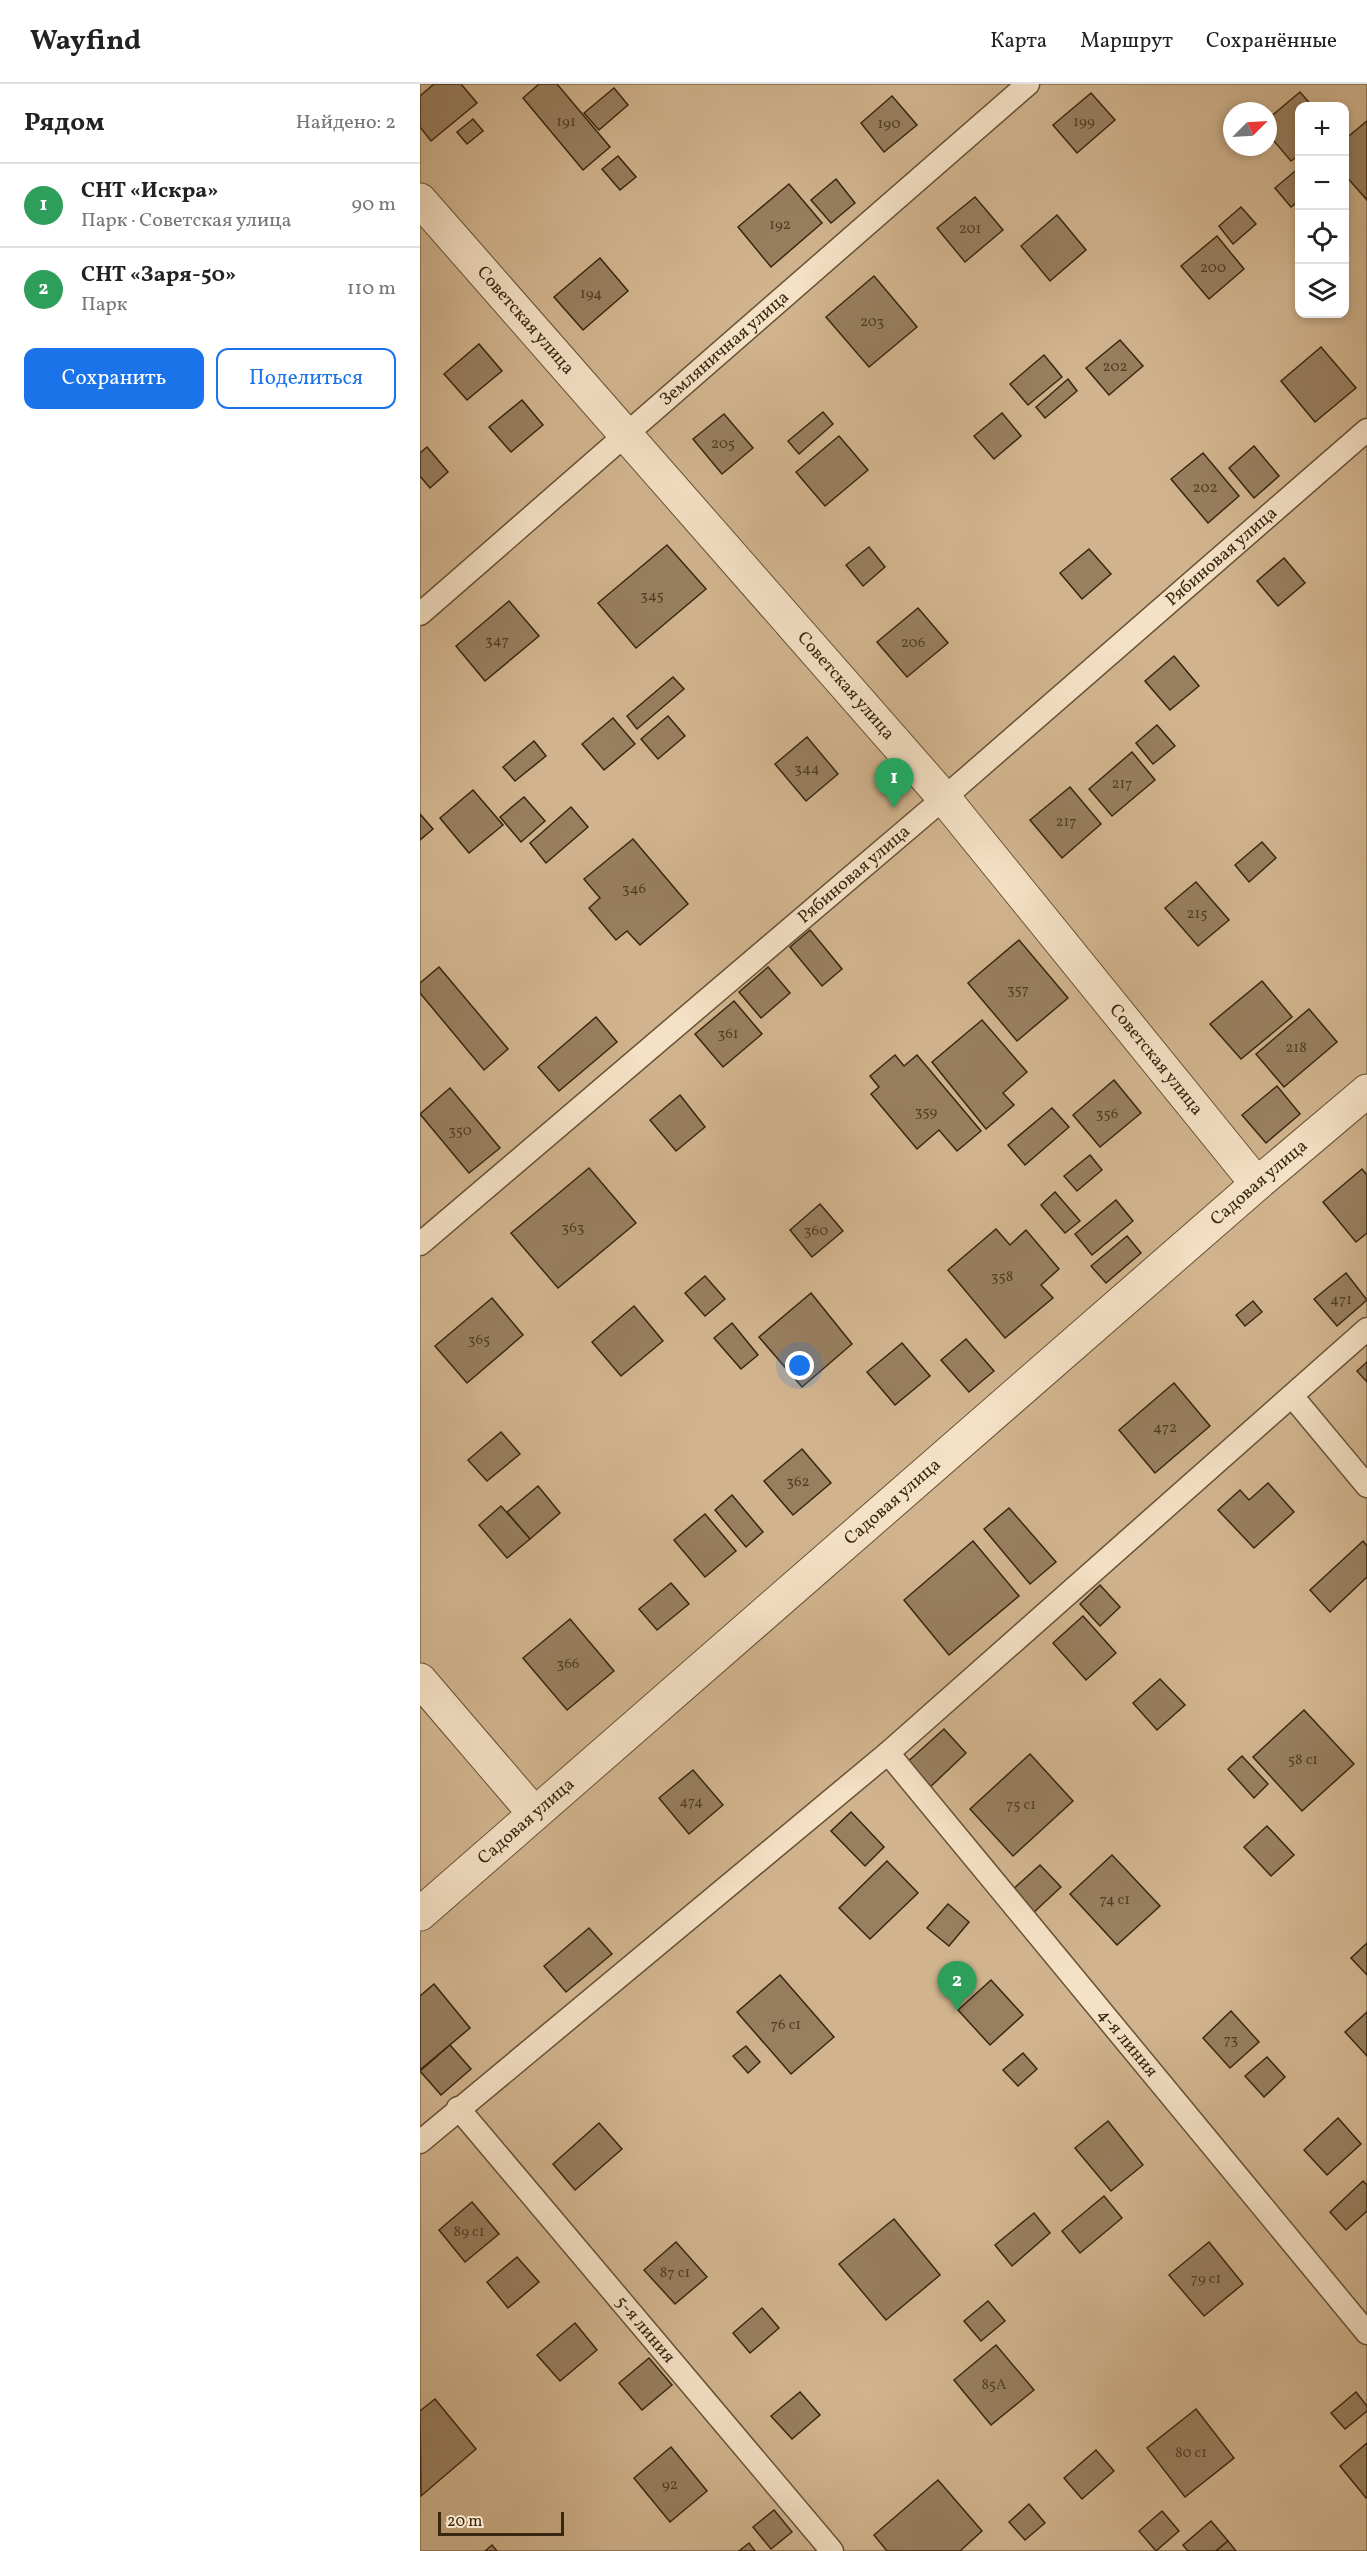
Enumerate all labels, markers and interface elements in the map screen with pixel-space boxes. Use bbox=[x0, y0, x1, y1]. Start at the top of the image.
text: Wayfind bbox=[30, 22, 141, 61]
text: Карта bbox=[990, 27, 1047, 56]
text: Маршрут bbox=[1080, 27, 1173, 56]
text: Сохранённые bbox=[1206, 27, 1337, 56]
north arrow bbox=[1223, 102, 1277, 156]
map controls bbox=[1295, 102, 1349, 318]
button: + bbox=[1295, 102, 1349, 156]
text: Рядом bbox=[24, 105, 104, 141]
text: Найдено: 2 bbox=[296, 109, 396, 137]
house number: 191 bbox=[556, 112, 576, 133]
house number: 199 bbox=[1073, 112, 1095, 133]
house number: 190 bbox=[878, 114, 900, 135]
button: − bbox=[1295, 156, 1349, 210]
text: СНТ «Искра» bbox=[81, 176, 219, 207]
text: 1 bbox=[39, 191, 48, 219]
text: 90 m bbox=[352, 191, 396, 219]
text: Парк · Советская улица bbox=[81, 207, 292, 235]
button: locate bbox=[1295, 210, 1349, 264]
house number: 192 bbox=[769, 215, 791, 236]
house number: 201 bbox=[959, 219, 981, 240]
house number: 200 bbox=[1200, 258, 1226, 279]
text: СНТ «Заря-50» bbox=[81, 260, 236, 291]
street label: Советская улица bbox=[471, 261, 580, 380]
button: layers bbox=[1295, 264, 1349, 318]
text: 2 bbox=[38, 275, 49, 303]
text: 110 m bbox=[347, 275, 396, 303]
house number: 194 bbox=[580, 284, 602, 305]
street label: Земляничная улица bbox=[654, 285, 795, 412]
text: Парк bbox=[81, 291, 127, 319]
house number: 203 bbox=[860, 312, 884, 333]
button: Сохранить bbox=[24, 348, 204, 409]
button: Поделиться bbox=[216, 348, 396, 409]
house number: 202 bbox=[1103, 357, 1127, 378]
house number: 205 bbox=[711, 434, 735, 455]
house number: 202 bbox=[1193, 478, 1217, 499]
street label: Рябиновая улица bbox=[1160, 501, 1283, 612]
house number: 345 bbox=[640, 586, 664, 607]
street label: Советская улица bbox=[791, 626, 900, 746]
house number: 347 bbox=[485, 631, 509, 652]
house number: 206 bbox=[901, 633, 925, 654]
pin: 1 bbox=[874, 758, 914, 808]
house number: 344 bbox=[794, 759, 820, 780]
house number: 217 bbox=[1111, 774, 1133, 795]
house number: 217 bbox=[1055, 812, 1077, 833]
street label: Рябиновая улица bbox=[792, 819, 916, 930]
house number: 346 bbox=[622, 879, 646, 900]
house number: 215 bbox=[1186, 904, 1208, 925]
house number: 357 bbox=[1007, 980, 1029, 1001]
street label: Советская улица bbox=[1103, 999, 1209, 1121]
house number: 361 bbox=[717, 1024, 739, 1045]
house number: 218 bbox=[1285, 1038, 1307, 1059]
house number: 359 bbox=[915, 1102, 937, 1123]
house number: 356 bbox=[1096, 1104, 1118, 1125]
house number: 350 bbox=[448, 1121, 472, 1142]
street label: Садовая улица bbox=[1205, 1134, 1313, 1232]
house number: 363 bbox=[562, 1218, 584, 1239]
house number: 360 bbox=[804, 1221, 828, 1242]
house number: 358 bbox=[991, 1267, 1013, 1288]
house number: 471 bbox=[1330, 1290, 1352, 1311]
house number: 365 bbox=[468, 1330, 490, 1351]
your location bbox=[785, 1351, 814, 1380]
house number: 472 bbox=[1153, 1418, 1177, 1439]
street label: Садовая улица bbox=[839, 1453, 946, 1551]
house number: 362 bbox=[786, 1472, 810, 1493]
house number: 366 bbox=[557, 1654, 579, 1675]
house number: 58 с1 bbox=[1288, 1750, 1318, 1771]
street label: Садовая улица bbox=[472, 1772, 580, 1871]
house number: 474 bbox=[679, 1792, 703, 1813]
house number: 75 с1 bbox=[1006, 1795, 1036, 1816]
house number: 74 с1 bbox=[1100, 1890, 1130, 1911]
pin: 2 bbox=[938, 1962, 976, 2011]
street label: 4-я линия bbox=[1091, 2003, 1163, 2083]
house number: 76 с1 bbox=[771, 2015, 801, 2036]
house number: 73 bbox=[1224, 2030, 1238, 2051]
house number: 89 с1 bbox=[454, 2222, 484, 2243]
house number: 87 с1 bbox=[660, 2263, 690, 2284]
house number: 79 с1 bbox=[1191, 2269, 1221, 2290]
street label: 5-я линия bbox=[609, 2290, 681, 2369]
house number: 85А bbox=[981, 2375, 1007, 2396]
house number: 80 с1 bbox=[1175, 2443, 1207, 2464]
house number: 92 bbox=[662, 2475, 678, 2496]
scale bar bbox=[438, 2509, 564, 2536]
text: 20 m bbox=[447, 2511, 482, 2533]

